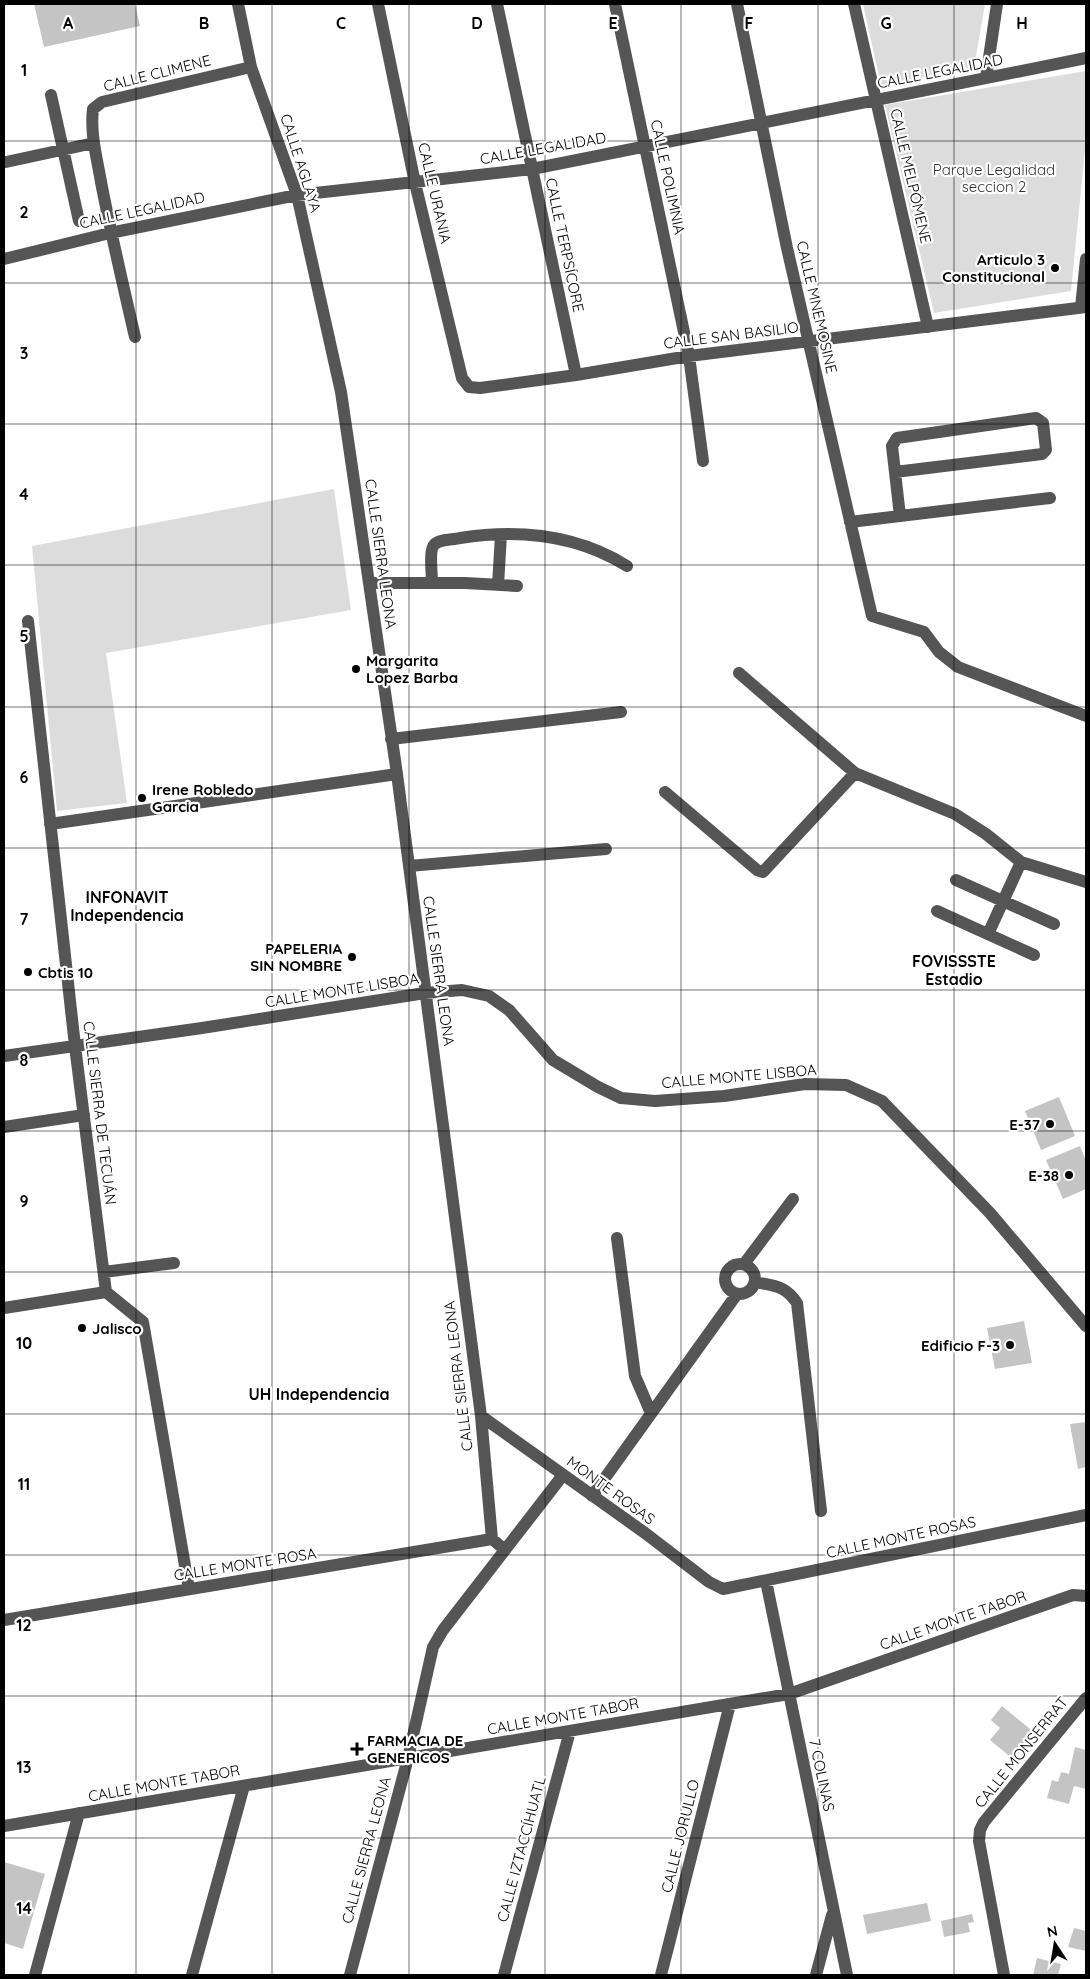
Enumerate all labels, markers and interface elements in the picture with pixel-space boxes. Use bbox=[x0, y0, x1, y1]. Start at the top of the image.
text: A bbox=[63, 13, 74, 33]
text: B bbox=[199, 13, 209, 33]
text: C bbox=[336, 13, 346, 33]
text: D bbox=[471, 13, 483, 33]
text: E bbox=[608, 13, 618, 33]
text: F bbox=[745, 13, 754, 33]
text: G bbox=[880, 13, 892, 33]
text: H bbox=[1016, 13, 1028, 33]
street label: CALLE LEGALIDAD bbox=[876, 49, 1005, 93]
street label: CALLE CLIMENE bbox=[101, 50, 213, 96]
text: 1 bbox=[21, 60, 27, 80]
street label: CALLE MELPÓMENE bbox=[886, 107, 936, 245]
street label: CALLE AGLAYA bbox=[276, 111, 326, 215]
street label: CALLE POLIMNIA bbox=[647, 118, 690, 236]
street label: CALLE LEGALIDAD bbox=[478, 128, 608, 168]
street label: CALLE URANIA bbox=[414, 141, 456, 246]
park label: Parque Legalidad seccion 2 bbox=[933, 160, 1055, 196]
street label: CALLE TERPSÍCORE bbox=[541, 176, 589, 314]
street label: CALLE LEGALIDAD bbox=[78, 187, 207, 233]
text: 2 bbox=[19, 202, 29, 222]
street label: CALLE MNEMOSINE bbox=[793, 239, 841, 375]
place label: Articulo 3 Constitucional bbox=[942, 250, 1045, 286]
marker: Articulo 3 Constitucional bbox=[1049, 262, 1061, 274]
street label: CALLE SAN BASILIO bbox=[662, 317, 800, 353]
text: 3 bbox=[20, 343, 28, 363]
street label: CALLE SIERRA LEONA bbox=[361, 478, 401, 631]
text: 4 bbox=[19, 484, 29, 504]
text: 5 bbox=[19, 626, 29, 646]
place label: Margarita Lopez Barba bbox=[366, 651, 458, 687]
marker: Margarita Lopez Barba bbox=[350, 663, 362, 675]
text: 6 bbox=[20, 767, 29, 787]
place label: Irene Robledo Garcia bbox=[152, 780, 254, 816]
marker: Irene Robledo Garcia bbox=[136, 792, 148, 804]
district label: INFONAVIT Independencia bbox=[70, 887, 184, 925]
street label: CALLE SIERRA LEONA bbox=[419, 895, 459, 1048]
text: 7 bbox=[20, 909, 29, 929]
place label: PAPELERIA SIN NOMBRE bbox=[250, 939, 342, 975]
marker: PAPELERIA SIN NOMBRE bbox=[346, 951, 358, 963]
district label: FOVISSSTE Estadio bbox=[912, 951, 996, 989]
place label: Cbtis 10 bbox=[38, 963, 93, 982]
marker: Cbtis 10 bbox=[22, 966, 34, 978]
street label: CALLE MONTE LISBOA bbox=[264, 968, 421, 1012]
street label: CALLE SIERRA DE TECUÁN bbox=[79, 1020, 121, 1206]
text: 8 bbox=[20, 1050, 29, 1070]
street label: CALLE MONTE LISBOA bbox=[661, 1060, 818, 1092]
place label: E-37 bbox=[1009, 1115, 1040, 1134]
marker: E-37 bbox=[1044, 1118, 1056, 1130]
place label: E-38 bbox=[1028, 1166, 1059, 1185]
marker: E-38 bbox=[1063, 1169, 1075, 1181]
text: 9 bbox=[19, 1191, 29, 1211]
street label: CALLE SIERRA LEONA bbox=[439, 1299, 477, 1452]
place label: Jalisco bbox=[92, 1319, 142, 1338]
marker: Jalisco bbox=[76, 1322, 88, 1334]
text: 10 bbox=[16, 1333, 32, 1353]
place label: Edificio F-3 bbox=[921, 1336, 1000, 1355]
marker: Edificio F-3 bbox=[1004, 1339, 1016, 1351]
district label: UH Independencia bbox=[249, 1384, 389, 1404]
street label: MONTE ROSAS bbox=[563, 1452, 659, 1528]
text: 11 bbox=[18, 1474, 30, 1494]
street label: CALLE MONTE ROSAS bbox=[824, 1512, 978, 1562]
street label: CALLE MONTE ROSA bbox=[172, 1543, 318, 1585]
street label: CALLE MONTE TABOR bbox=[877, 1586, 1029, 1654]
text: 12 bbox=[16, 1615, 32, 1635]
street label: CALLE MONSERRAT bbox=[970, 1692, 1072, 1812]
street label: CALLE MONTE TABOR bbox=[486, 1693, 640, 1739]
place label: FARMACIA DE GENERICOS bbox=[367, 1731, 463, 1767]
street label: 7 COLINAS bbox=[805, 1737, 839, 1813]
marker: FARMACIA DE GENERICOS bbox=[351, 1743, 363, 1755]
text: 13 bbox=[17, 1757, 31, 1777]
street label: CALLE MONTE TABOR bbox=[87, 1760, 241, 1806]
street label: CALLE SIERRA LEONA bbox=[337, 1774, 395, 1926]
street label: CALLE IZTACCÍHUATL bbox=[492, 1774, 550, 1924]
street label: CALLE JORULLO bbox=[657, 1777, 703, 1895]
text: 14 bbox=[16, 1898, 32, 1918]
north arrow bbox=[1030, 1919, 1080, 1969]
text: N bbox=[1045, 1921, 1059, 1941]

